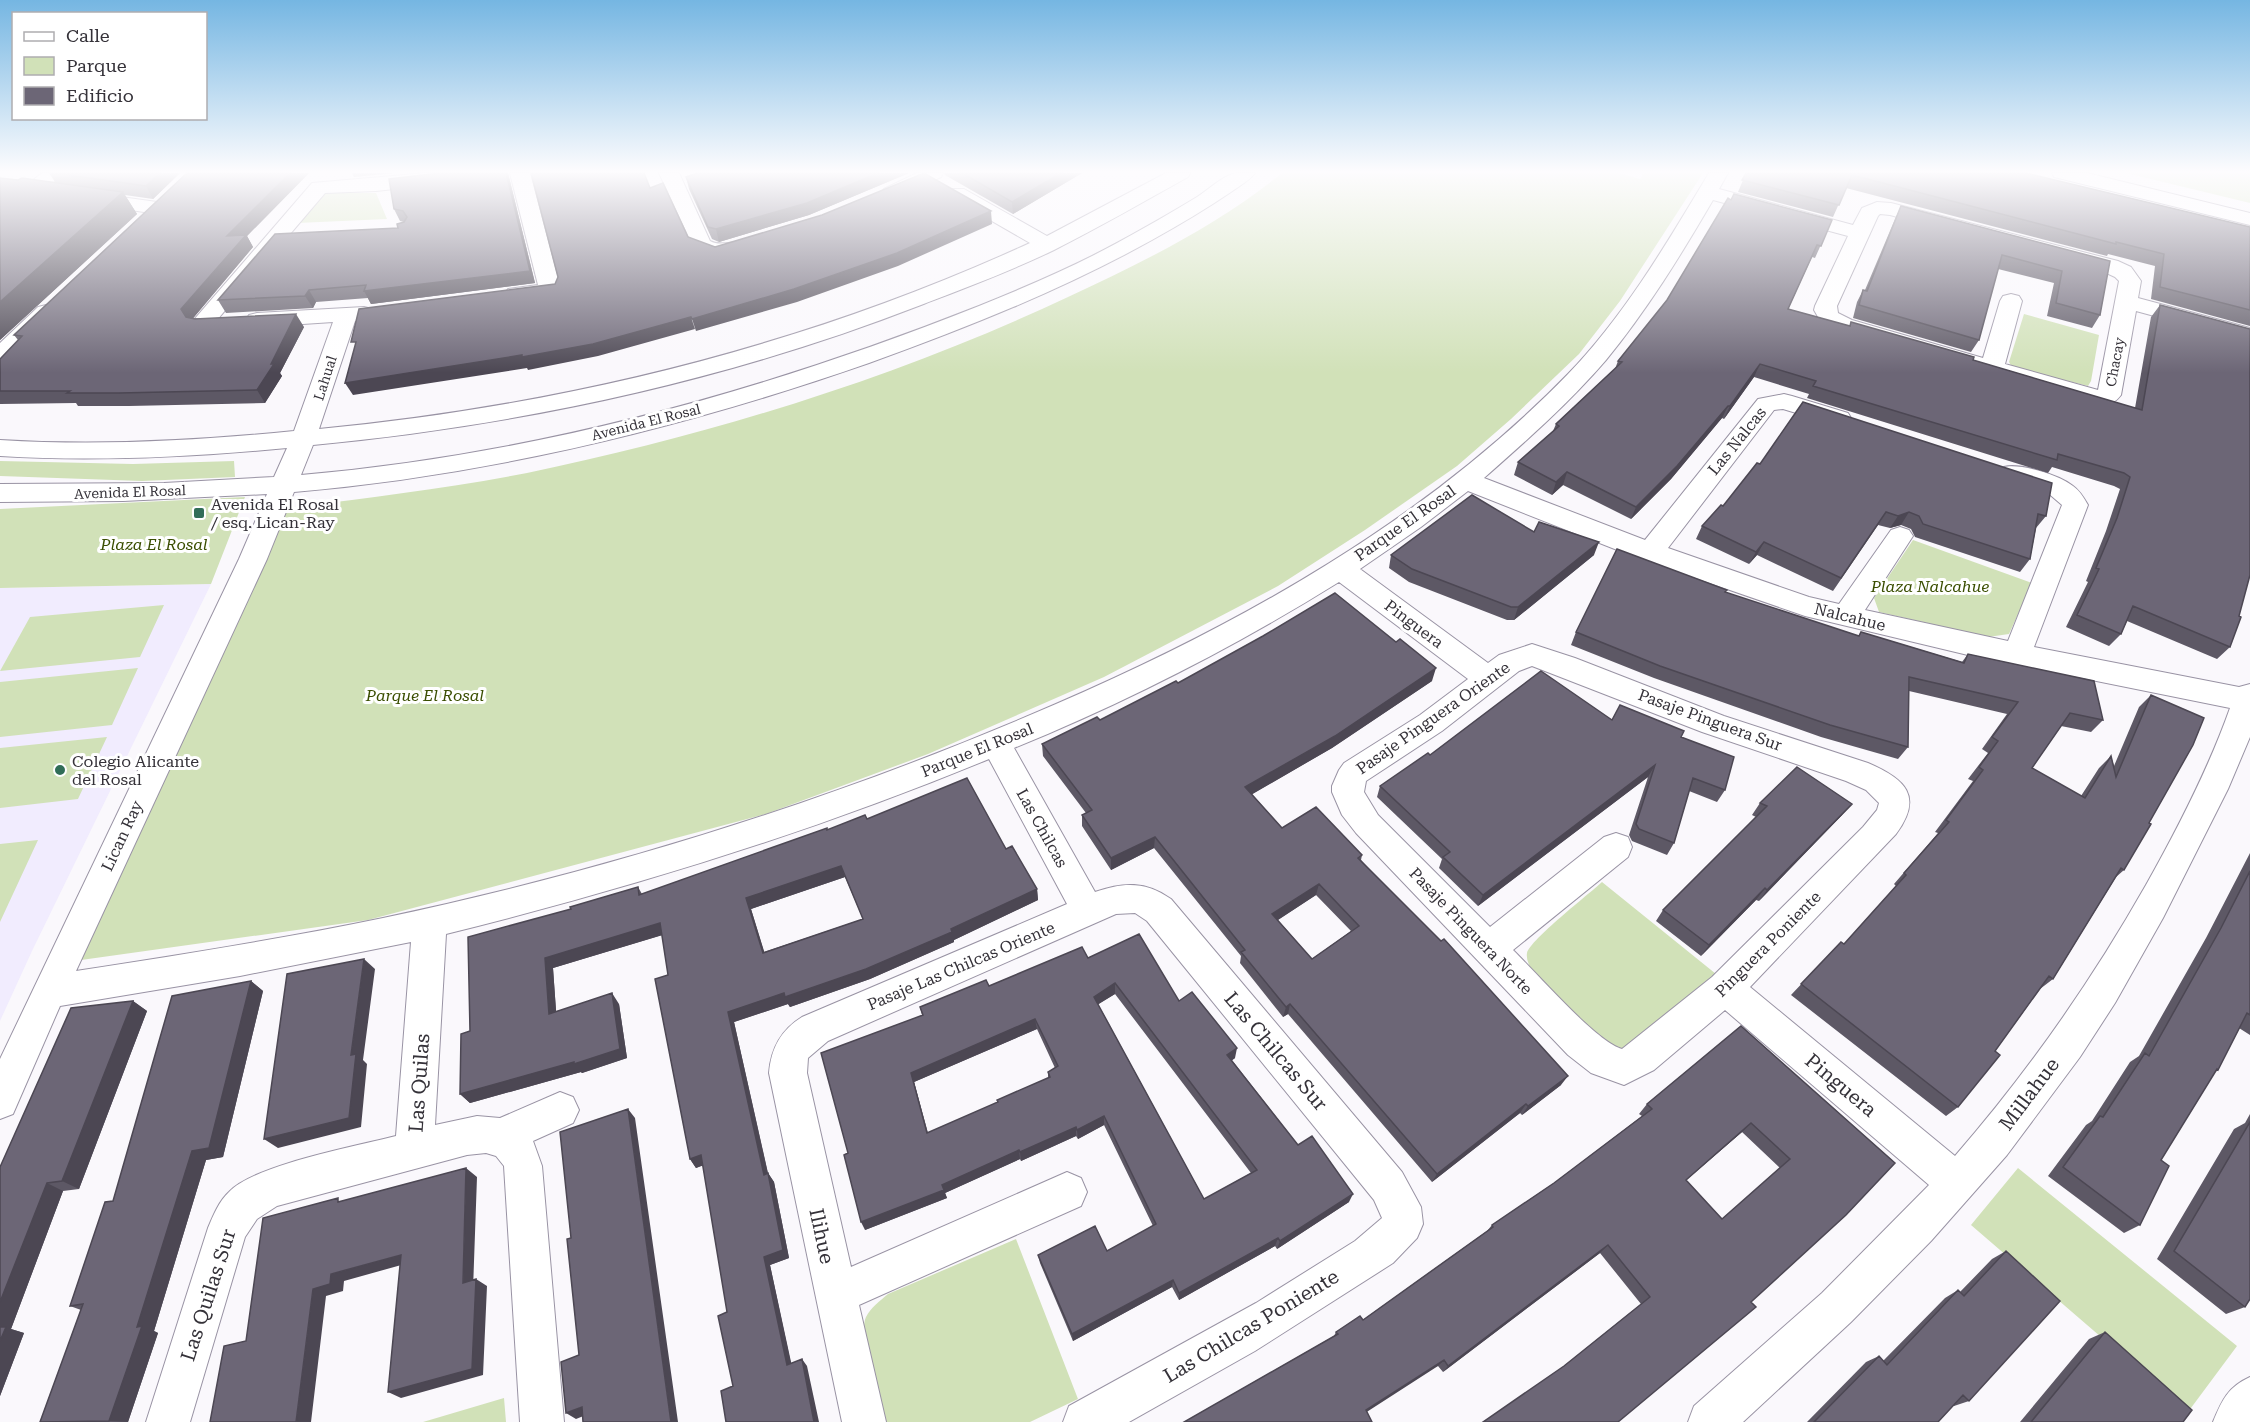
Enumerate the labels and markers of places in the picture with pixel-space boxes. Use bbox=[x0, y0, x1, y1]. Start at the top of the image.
place label: Avenida El Rosal / esq. Lican-Ray bbox=[210, 495, 339, 532]
marker: Avenida El Rosal / esq. Lican-Ray bbox=[192, 506, 206, 520]
place label: Colegio Alicante del Rosal bbox=[72, 752, 199, 789]
marker: Colegio Alicante del Rosal bbox=[53, 763, 67, 777]

